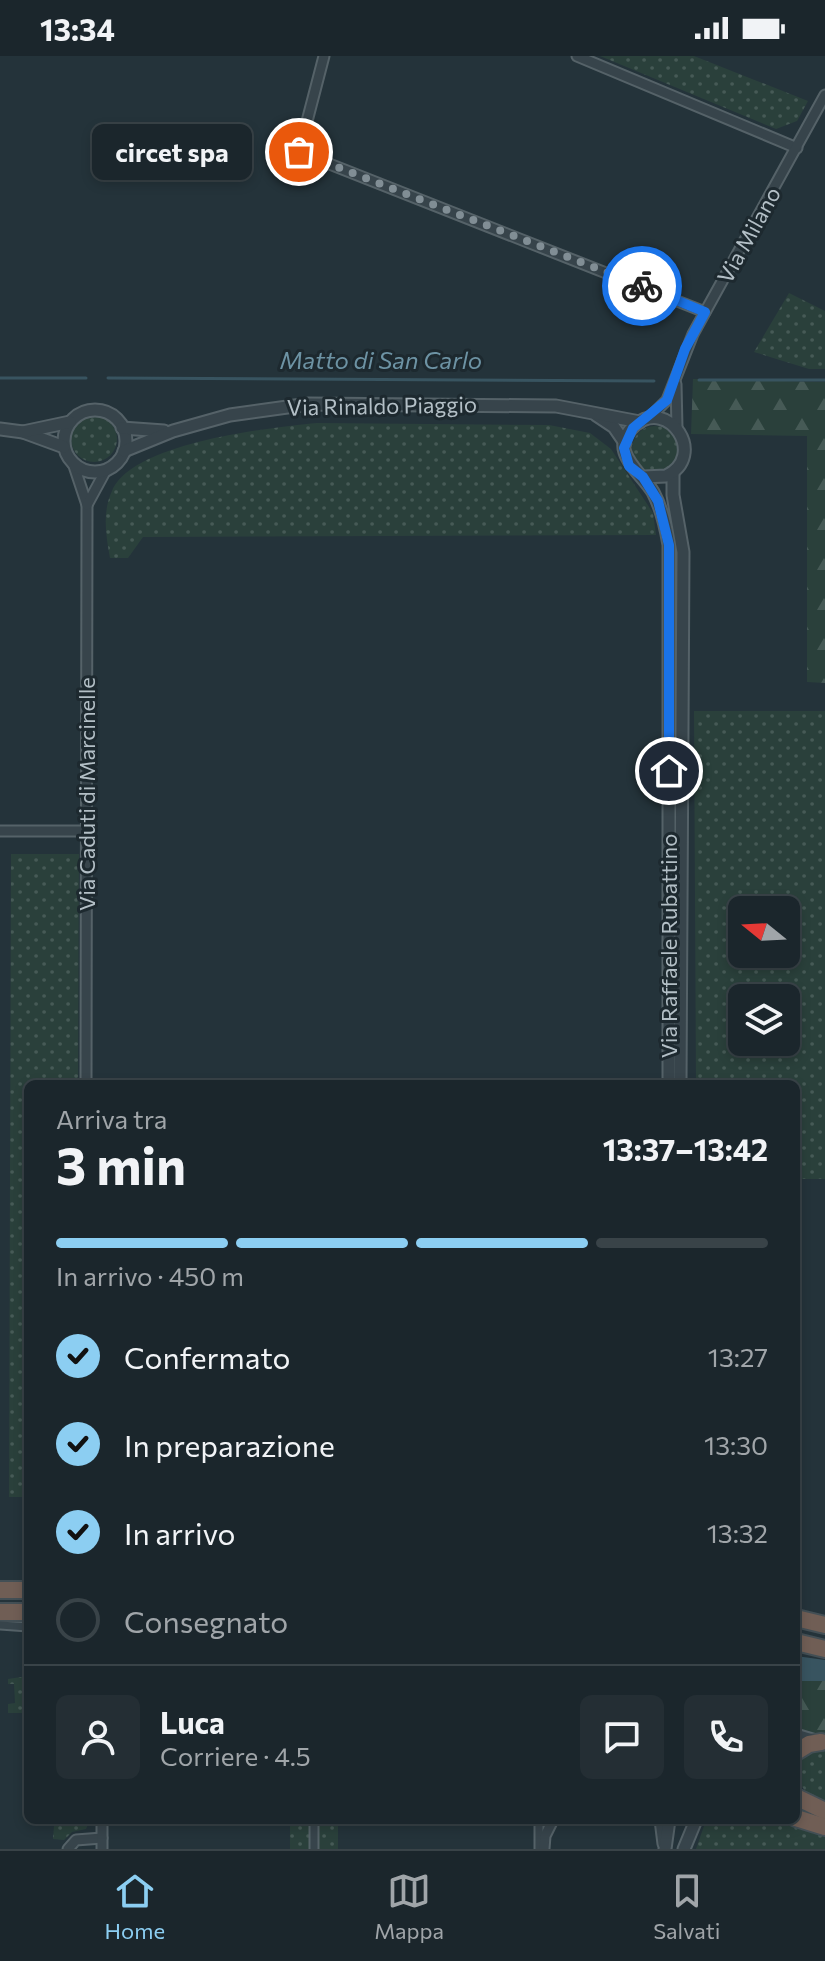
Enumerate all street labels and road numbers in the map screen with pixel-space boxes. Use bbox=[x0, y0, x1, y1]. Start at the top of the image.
street label: Via Milano bbox=[711, 182, 786, 288]
street label: Via Rinaldo Piaggio bbox=[287, 390, 477, 421]
street label: Via Caduti di Marcinelle bbox=[73, 677, 100, 911]
street label: Via Raffaele Rubattino bbox=[655, 834, 682, 1058]

